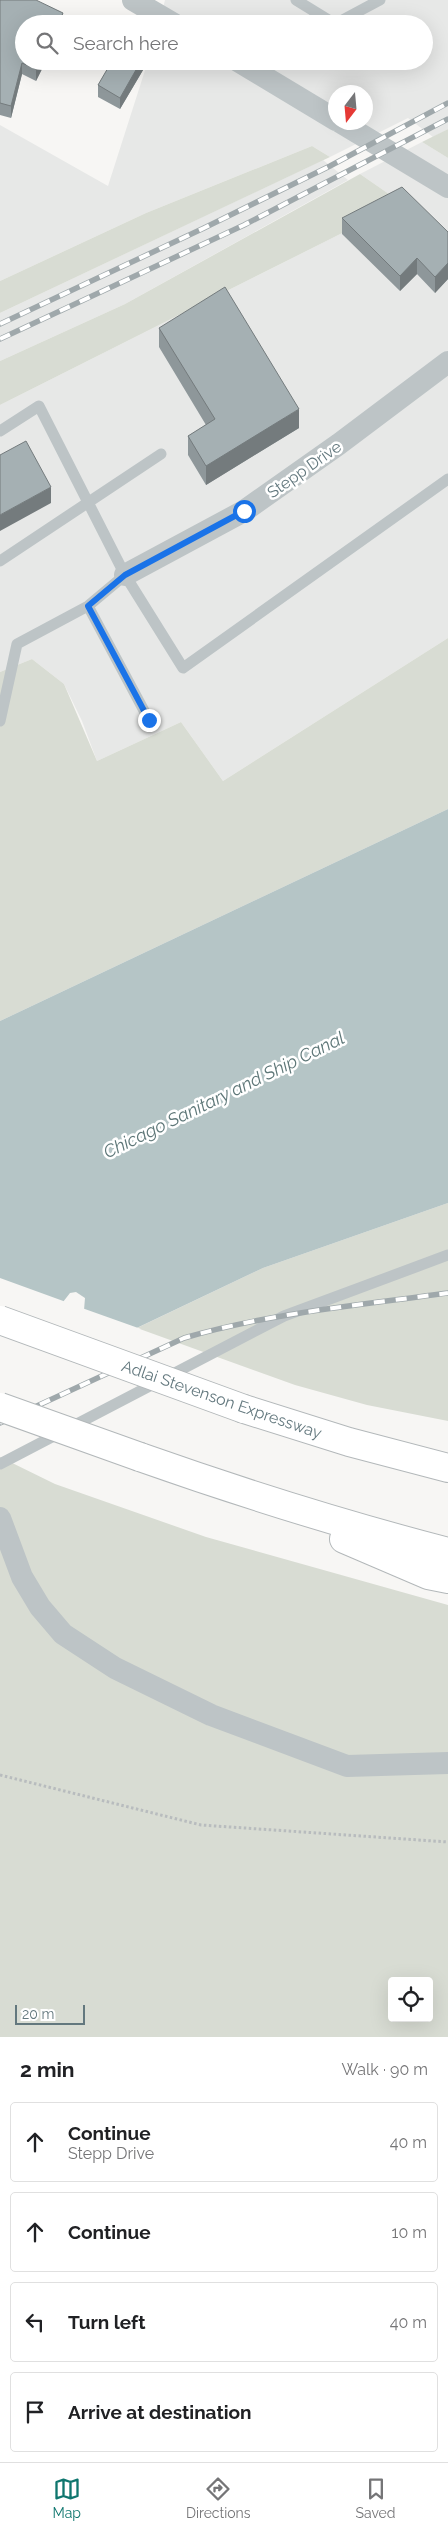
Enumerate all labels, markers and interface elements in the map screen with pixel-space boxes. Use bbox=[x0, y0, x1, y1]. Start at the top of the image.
search box bbox=[15, 15, 433, 70]
icon: search bbox=[33, 29, 61, 57]
text: Search here bbox=[73, 32, 179, 54]
north arrow bbox=[328, 85, 373, 130]
street label: Stepp Drive bbox=[264, 437, 345, 502]
route start bbox=[233, 500, 256, 523]
route end bbox=[138, 709, 161, 732]
water label: Chicago Sanitary and Ship Canal bbox=[100, 1027, 348, 1162]
street label: Adlai Stevenson Expressway bbox=[119, 1356, 325, 1443]
map controls bbox=[388, 1977, 433, 2022]
button: locate bbox=[388, 1977, 433, 2022]
scale bar bbox=[15, 2002, 85, 2025]
text: 20 m bbox=[22, 2006, 54, 2022]
text: 2 min bbox=[20, 2057, 74, 2082]
text: Walk · 90 m bbox=[341, 2060, 428, 2079]
text: Continue bbox=[68, 2122, 151, 2144]
icon: ahead bbox=[21, 2128, 49, 2156]
text: 40 m bbox=[390, 2133, 427, 2152]
text: Stepp Drive bbox=[68, 2144, 154, 2163]
icon: ahead bbox=[21, 2218, 49, 2246]
text: Continue bbox=[68, 2221, 151, 2243]
text: 10 m bbox=[392, 2223, 427, 2242]
icon: left bbox=[21, 2308, 49, 2336]
text: Turn left bbox=[68, 2311, 145, 2333]
text: 40 m bbox=[390, 2313, 427, 2332]
icon: arrive bbox=[21, 2398, 49, 2426]
text: Arrive at destination bbox=[68, 2401, 252, 2423]
tab: Map bbox=[52, 2475, 81, 2521]
tab: Directions bbox=[186, 2475, 251, 2521]
tab: Saved bbox=[355, 2475, 396, 2521]

